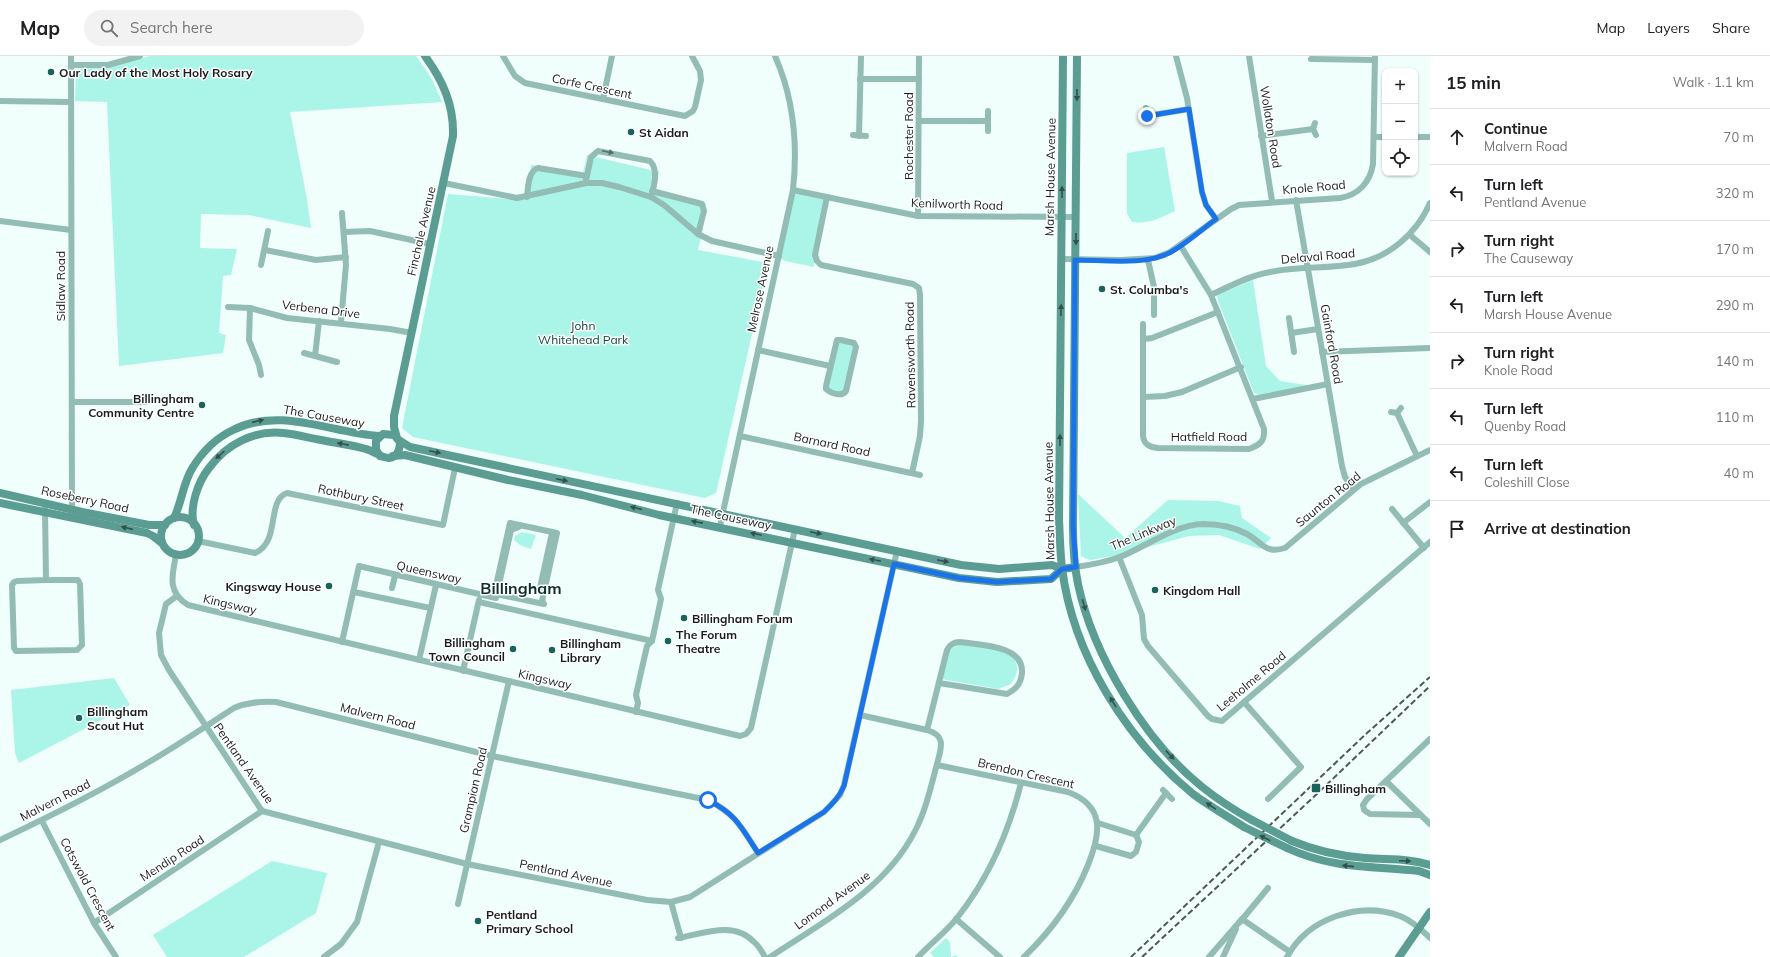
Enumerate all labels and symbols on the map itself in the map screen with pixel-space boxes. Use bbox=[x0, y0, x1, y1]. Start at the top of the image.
place label: Our Lady of the Most Holy Rosary bbox=[59, 65, 253, 80]
marker: Our Lady of the Most Holy Rosary bbox=[46, 67, 56, 77]
street label: Corfe Crescent bbox=[551, 70, 633, 102]
street label: Wollaton Road bbox=[1257, 85, 1285, 169]
one-way arrow bbox=[1074, 89, 1080, 102]
street label: Rochester Road bbox=[901, 92, 916, 180]
route end bbox=[1138, 107, 1156, 125]
street label: Marsh House Avenue bbox=[1041, 118, 1059, 236]
place label: St Aidan bbox=[639, 125, 689, 140]
marker: St Aidan bbox=[626, 127, 636, 137]
one-way arrow bbox=[602, 150, 614, 156]
street label: Knole Road bbox=[1282, 177, 1346, 197]
street label: Finchale Avenue bbox=[403, 185, 439, 277]
one-way arrow bbox=[1059, 185, 1065, 198]
street label: Kenilworth Road bbox=[911, 195, 1003, 213]
one-way arrow bbox=[1073, 233, 1079, 246]
street label: Melrose Avenue bbox=[743, 244, 777, 334]
street label: Delaval Road bbox=[1280, 245, 1356, 267]
street label: Sidlaw Road bbox=[53, 251, 68, 321]
place label: St. Columba's bbox=[1110, 282, 1189, 297]
marker: St. Columba's bbox=[1097, 284, 1107, 294]
street label: Verbena Drive bbox=[281, 297, 361, 321]
street label: Ravensworth Road bbox=[902, 302, 918, 408]
one-way arrow bbox=[1058, 303, 1064, 316]
street label: Gainford Road bbox=[1318, 303, 1346, 385]
park label: John Whitehead Park bbox=[538, 318, 629, 347]
place label: Billingham Community Centre bbox=[88, 391, 194, 420]
marker: Billingham Community Centre bbox=[197, 400, 207, 410]
street label: The Causeway bbox=[282, 401, 366, 431]
one-way arrow bbox=[251, 418, 264, 424]
street label: Barnard Road bbox=[792, 429, 872, 459]
street label: Hatfield Road bbox=[1171, 429, 1247, 444]
one-way arrow bbox=[1057, 433, 1063, 446]
one-way arrow bbox=[337, 441, 350, 447]
street label: Marsh House Avenue bbox=[1040, 442, 1058, 560]
one-way arrow bbox=[215, 450, 225, 459]
one-way arrow bbox=[429, 450, 441, 456]
street label: Saunton Road bbox=[1292, 468, 1364, 530]
one-way arrow bbox=[556, 477, 568, 483]
street label: Rothbury Street bbox=[317, 481, 405, 513]
street label: Roseberry Road bbox=[40, 482, 130, 516]
street label: The Causeway bbox=[689, 501, 773, 533]
one-way arrow bbox=[629, 505, 642, 511]
street label: The Linkway bbox=[1108, 512, 1179, 554]
one-way arrow bbox=[691, 518, 703, 524]
one-way arrow bbox=[121, 525, 133, 531]
one-way arrow bbox=[750, 531, 762, 537]
one-way arrow bbox=[810, 531, 822, 537]
one-way arrow bbox=[869, 556, 881, 562]
street label: Queensway bbox=[395, 557, 463, 587]
one-way arrow bbox=[937, 559, 949, 565]
district label: Billingham bbox=[480, 578, 562, 598]
place label: Kingsway House bbox=[225, 579, 321, 594]
marker: Kingsway House bbox=[324, 581, 334, 591]
place label: Kingdom Hall bbox=[1163, 583, 1240, 598]
marker: Kingdom Hall bbox=[1150, 585, 1160, 595]
street label: Kingsway bbox=[202, 591, 259, 618]
one-way arrow bbox=[1081, 600, 1087, 612]
place label: Billingham Forum bbox=[692, 611, 793, 626]
marker: Billingham Forum bbox=[679, 613, 689, 623]
place label: The Forum Theatre bbox=[676, 627, 737, 656]
place label: Billingham Town Council bbox=[429, 635, 505, 664]
place label: Billingham Library bbox=[560, 636, 621, 665]
marker: The Forum Theatre bbox=[663, 636, 673, 646]
marker: Billingham Town Council bbox=[508, 644, 518, 654]
marker: Billingham Library bbox=[547, 645, 557, 655]
street label: Leeholme Road bbox=[1213, 648, 1289, 714]
street label: Kingsway bbox=[517, 666, 574, 693]
one-way arrow bbox=[1109, 697, 1117, 707]
street label: Malvern Road bbox=[339, 699, 417, 733]
place label: Billingham Scout Hut bbox=[87, 704, 148, 733]
marker: Billingham Scout Hut bbox=[74, 713, 84, 723]
street label: Pentland Avenue bbox=[211, 720, 277, 806]
street label: Grampian Road bbox=[456, 746, 490, 834]
one-way arrow bbox=[1165, 750, 1175, 760]
street label: Brendon Crescent bbox=[976, 755, 1076, 791]
street label: Malvern Road bbox=[17, 776, 93, 824]
place label: Billingham bbox=[1325, 781, 1386, 796]
marker: Billingham bbox=[1310, 782, 1322, 794]
route start bbox=[699, 791, 717, 809]
one-way arrow bbox=[1205, 802, 1216, 810]
street label: Mendip Road bbox=[137, 832, 207, 884]
one-way arrow bbox=[1260, 834, 1271, 841]
street label: Cotswold Crescent bbox=[57, 835, 119, 933]
street label: Pentland Avenue bbox=[518, 856, 614, 890]
one-way arrow bbox=[1399, 857, 1411, 864]
one-way arrow bbox=[1342, 862, 1354, 869]
street label: Lomond Avenue bbox=[791, 868, 873, 932]
place label: Pentland Primary School bbox=[486, 907, 573, 936]
marker: Pentland Primary School bbox=[473, 916, 483, 926]

